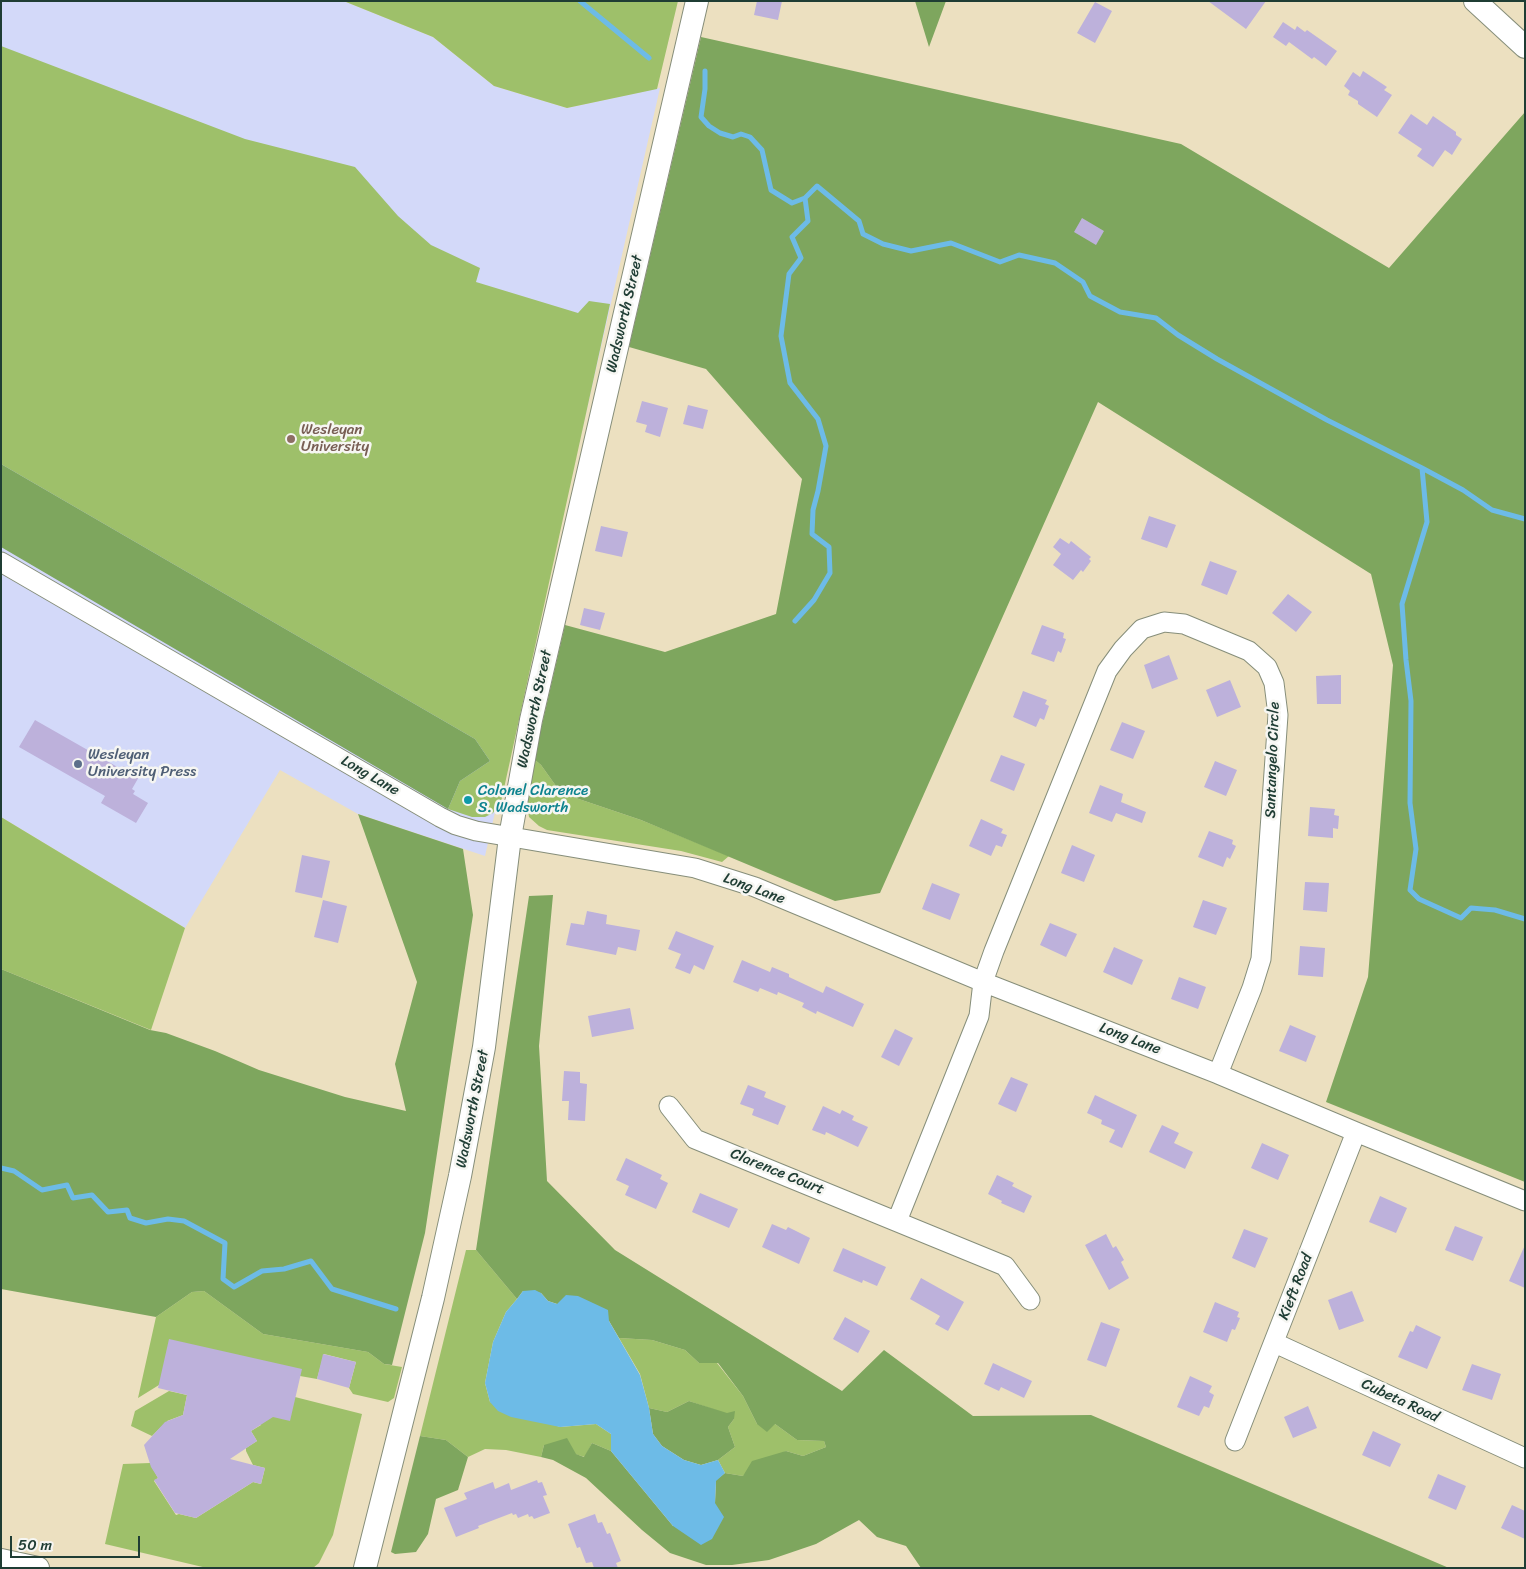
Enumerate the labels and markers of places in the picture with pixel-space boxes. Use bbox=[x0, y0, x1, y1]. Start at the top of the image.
place label: Wesleyan University bbox=[301, 421, 369, 456]
marker: Wesleyan University bbox=[285, 433, 297, 445]
place label: Wesleyan University Press bbox=[88, 746, 196, 781]
marker: Wesleyan University Press bbox=[72, 758, 84, 770]
place label: Colonel Clarence S. Wadsworth bbox=[478, 782, 588, 817]
marker: Colonel Clarence S. Wadsworth bbox=[462, 794, 474, 806]

